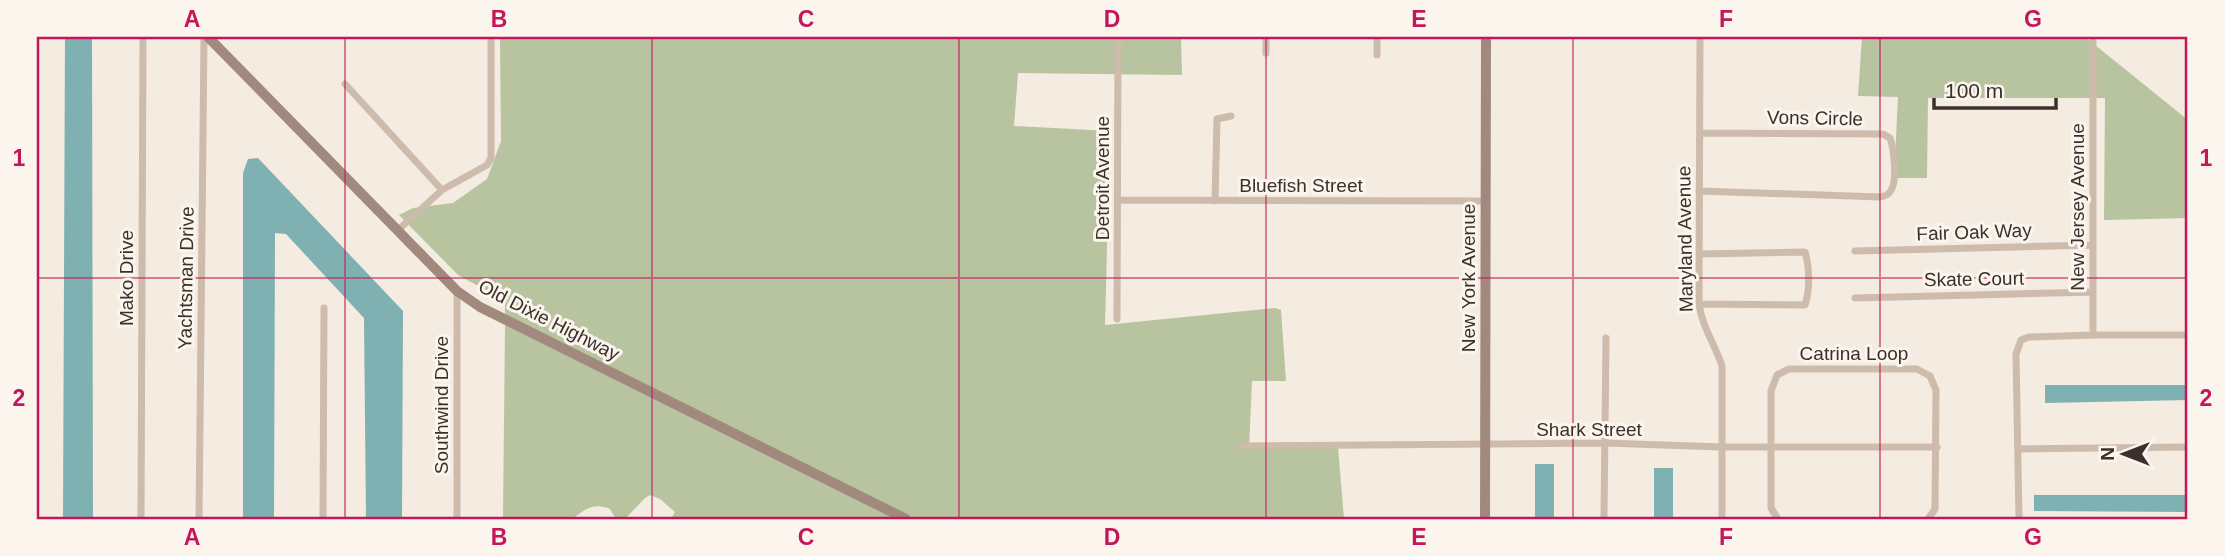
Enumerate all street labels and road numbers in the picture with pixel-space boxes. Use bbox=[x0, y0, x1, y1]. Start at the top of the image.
street label: Vons Circle bbox=[1767, 107, 1863, 129]
street label: Detroit Avenue bbox=[1092, 116, 1113, 240]
street label: New Jersey Avenue bbox=[2067, 123, 2088, 291]
street label: Maryland Avenue bbox=[1673, 166, 1697, 312]
street label: Bluefish Street bbox=[1239, 175, 1363, 196]
street label: New York Avenue bbox=[1458, 204, 1479, 352]
street label: Yachtsman Drive bbox=[174, 206, 198, 350]
street label: Fair Oak Way bbox=[1916, 219, 2033, 245]
street label: Mako Drive bbox=[116, 230, 137, 326]
street label: Skate Court bbox=[1924, 268, 2025, 290]
street label: Old Dixie Highway bbox=[475, 275, 623, 365]
street label: Southwind Drive bbox=[431, 336, 452, 474]
street label: Catrina Loop bbox=[1800, 343, 1908, 364]
street label: Shark Street bbox=[1536, 419, 1643, 440]

